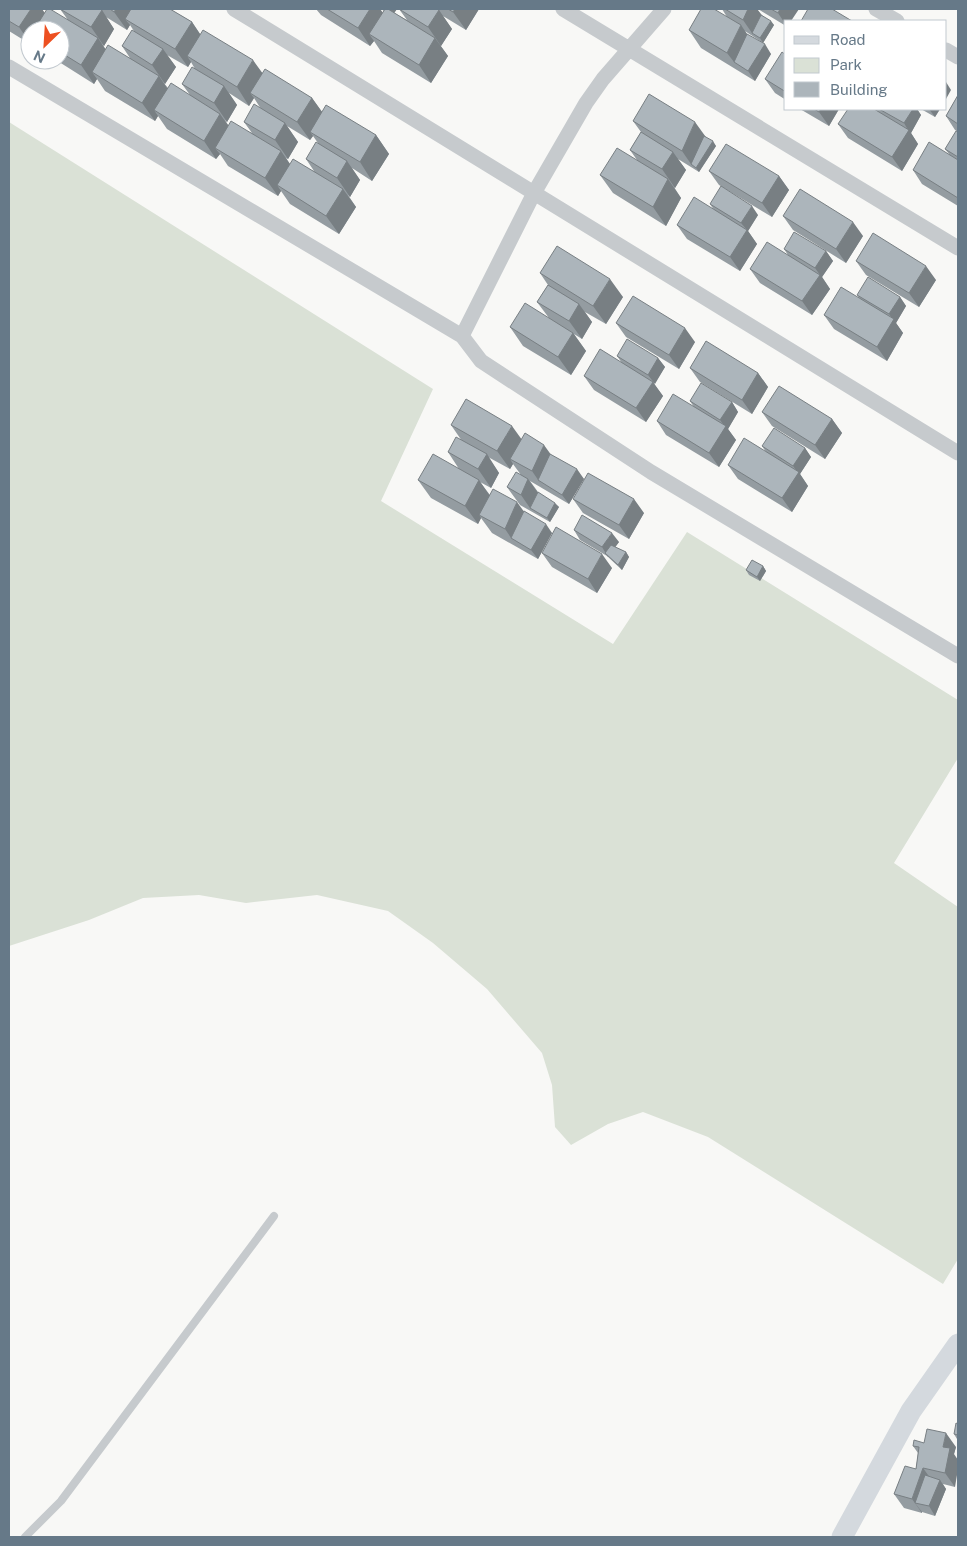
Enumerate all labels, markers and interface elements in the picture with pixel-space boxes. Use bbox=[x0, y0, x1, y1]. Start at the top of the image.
north arrow bbox=[20, 20, 70, 70]
legend bbox=[784, 20, 947, 110]
text: Road bbox=[830, 31, 866, 48]
text: N bbox=[31, 47, 48, 66]
text: Park bbox=[830, 56, 862, 73]
text: Building bbox=[830, 81, 888, 98]

